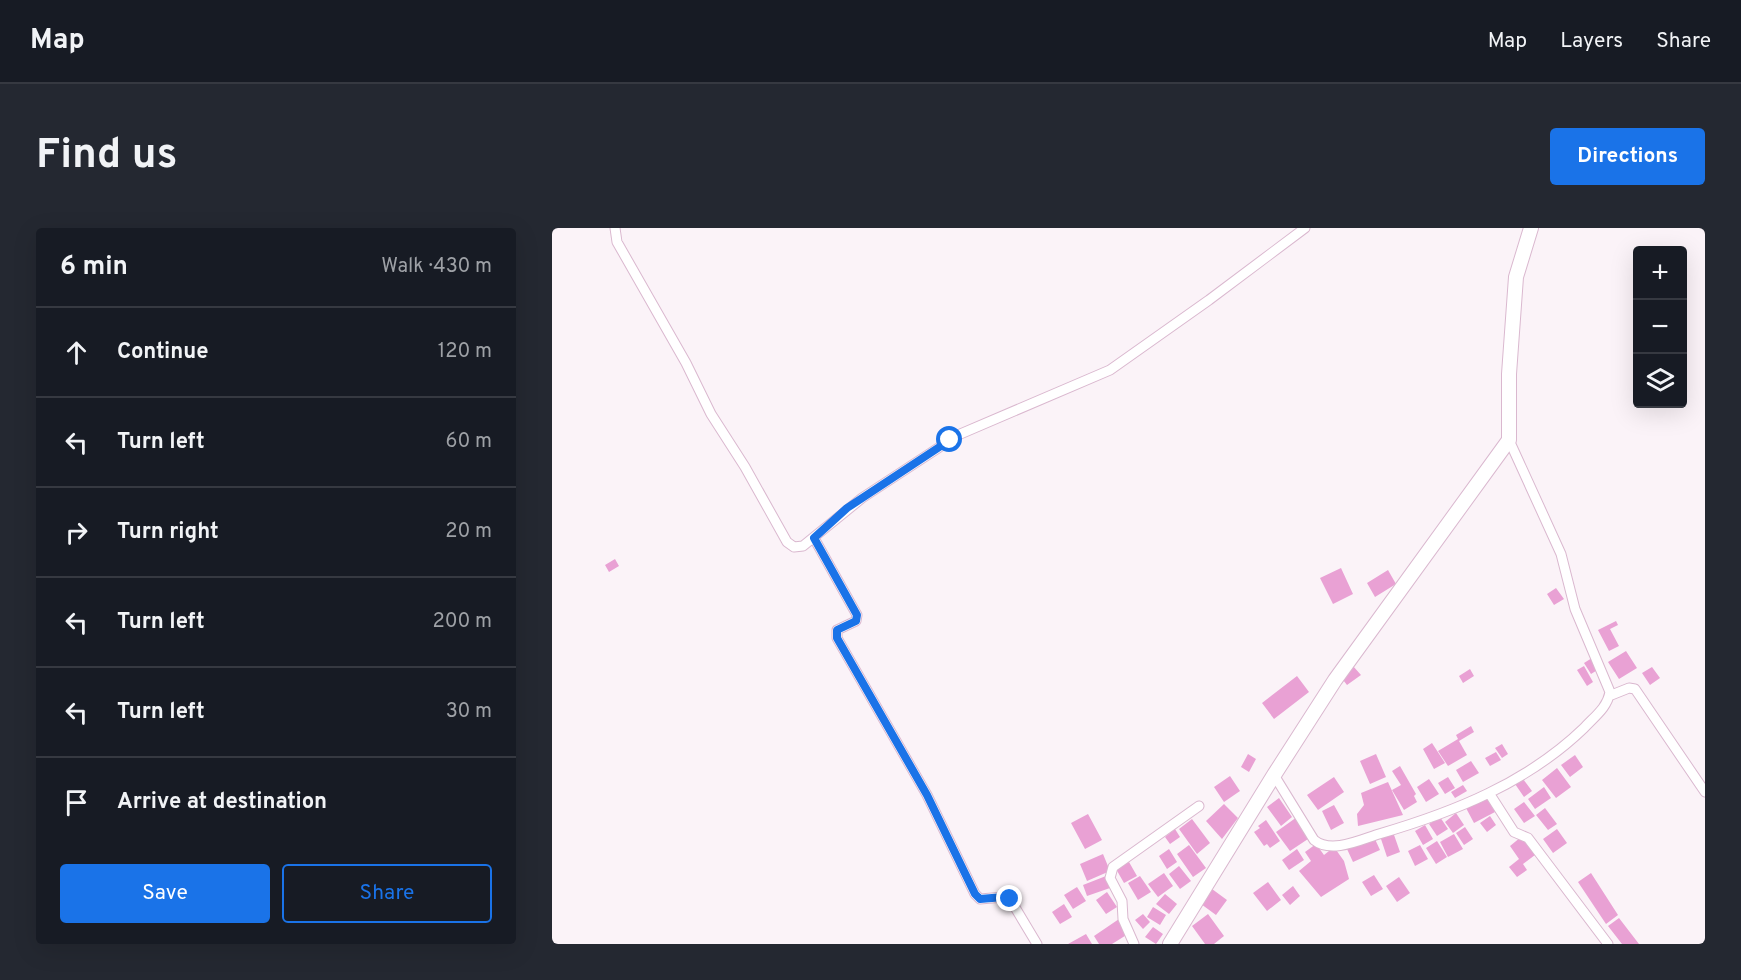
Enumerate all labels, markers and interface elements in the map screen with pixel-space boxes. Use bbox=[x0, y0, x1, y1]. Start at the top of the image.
text: Map bbox=[30, 23, 85, 59]
text: Map bbox=[1488, 28, 1527, 55]
text: Layers bbox=[1560, 28, 1623, 55]
text: Share bbox=[1656, 28, 1711, 55]
button: Directions bbox=[1550, 128, 1705, 185]
text: Find us bbox=[36, 130, 177, 183]
map controls bbox=[1633, 246, 1687, 408]
button: + bbox=[1633, 246, 1687, 300]
text: 6 min bbox=[60, 251, 128, 284]
text: Walk · 430 m bbox=[381, 254, 492, 280]
button: − bbox=[1633, 300, 1687, 354]
icon: ahead bbox=[60, 336, 93, 369]
text: Continue bbox=[117, 339, 208, 366]
text: 120 m bbox=[438, 339, 492, 365]
button: layers bbox=[1633, 354, 1687, 408]
icon: left bbox=[60, 426, 93, 459]
route start bbox=[936, 426, 962, 452]
text: Turn left bbox=[117, 429, 205, 456]
text: 60 m bbox=[446, 429, 492, 455]
icon: right bbox=[60, 516, 93, 549]
text: Turn right bbox=[117, 519, 219, 546]
text: 20 m bbox=[445, 519, 492, 545]
icon: left bbox=[60, 606, 93, 639]
text: Turn left bbox=[117, 609, 205, 636]
text: 200 m bbox=[433, 609, 492, 635]
icon: left bbox=[60, 696, 93, 729]
text: Turn left bbox=[117, 699, 205, 726]
text: 30 m bbox=[446, 699, 492, 725]
icon: arrive bbox=[60, 786, 93, 819]
text: Arrive at destination bbox=[117, 789, 327, 816]
button: Save bbox=[60, 864, 270, 923]
button: Share bbox=[282, 864, 492, 923]
route end bbox=[996, 885, 1022, 911]

